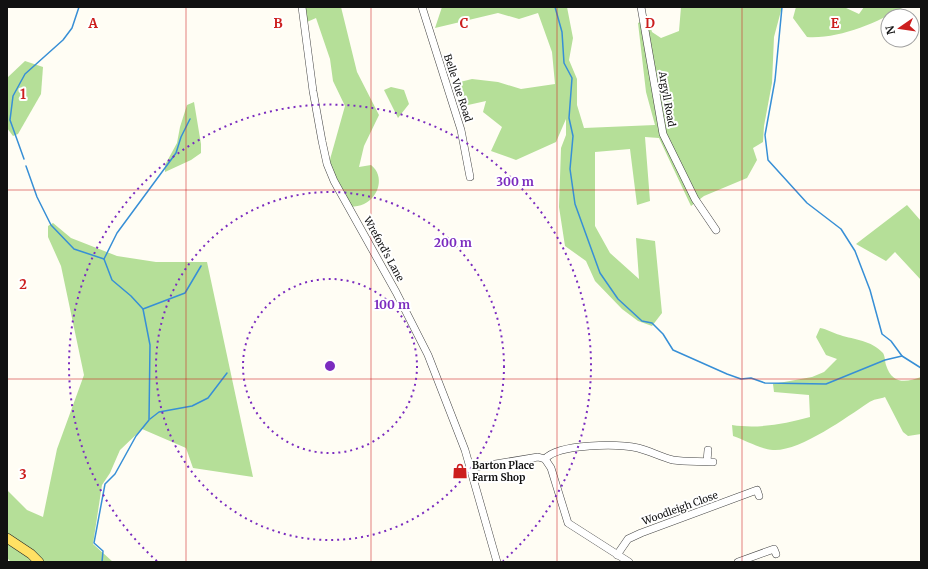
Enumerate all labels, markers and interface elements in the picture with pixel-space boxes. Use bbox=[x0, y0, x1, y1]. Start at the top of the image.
north arrow bbox=[880, 8, 920, 48]
text: A bbox=[87, 15, 98, 32]
text: B bbox=[273, 15, 283, 32]
text: C bbox=[460, 15, 469, 32]
text: D bbox=[645, 15, 655, 32]
text: E bbox=[831, 15, 840, 32]
text: N bbox=[882, 24, 898, 36]
street label: Belle Vue Road bbox=[441, 53, 475, 123]
street label: Argyll Road bbox=[656, 69, 678, 128]
text: 1 bbox=[20, 86, 26, 103]
text: 300 m bbox=[496, 174, 534, 189]
street label: Wreford's Lane bbox=[360, 214, 407, 284]
text: 200 m bbox=[434, 235, 472, 250]
text: 2 bbox=[19, 276, 27, 293]
text: 100 m bbox=[374, 297, 410, 312]
centre of rings bbox=[323, 359, 337, 373]
place label: Barton Place Farm Shop bbox=[472, 459, 535, 484]
shop icon: Barton Place Farm Shop bbox=[451, 462, 469, 480]
text: 3 bbox=[19, 466, 27, 483]
street label: Woodleigh Close bbox=[639, 488, 720, 528]

